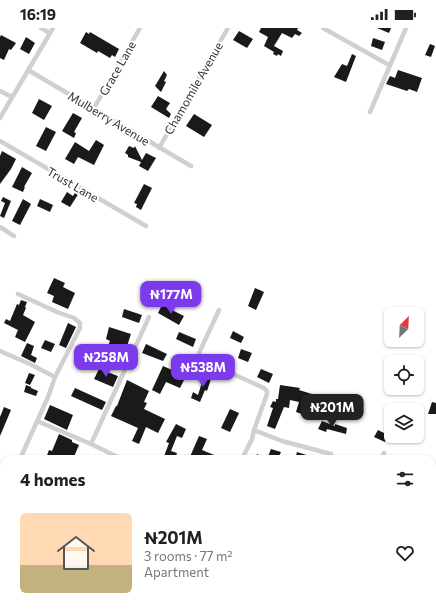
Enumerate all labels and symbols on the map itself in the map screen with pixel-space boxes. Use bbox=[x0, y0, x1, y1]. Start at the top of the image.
street label: Grace Lane bbox=[96, 38, 138, 98]
street label: Chamomile Avenue bbox=[161, 39, 225, 137]
street label: Mulberry Avenue bbox=[66, 88, 152, 148]
street label: Trust Lane bbox=[45, 164, 101, 204]
pin: ₦177M bbox=[143, 281, 199, 315]
north arrow bbox=[384, 307, 424, 347]
pin: ₦258M bbox=[78, 344, 134, 378]
pin: ₦538M bbox=[175, 354, 231, 388]
pin: ₦201M bbox=[304, 394, 360, 428]

